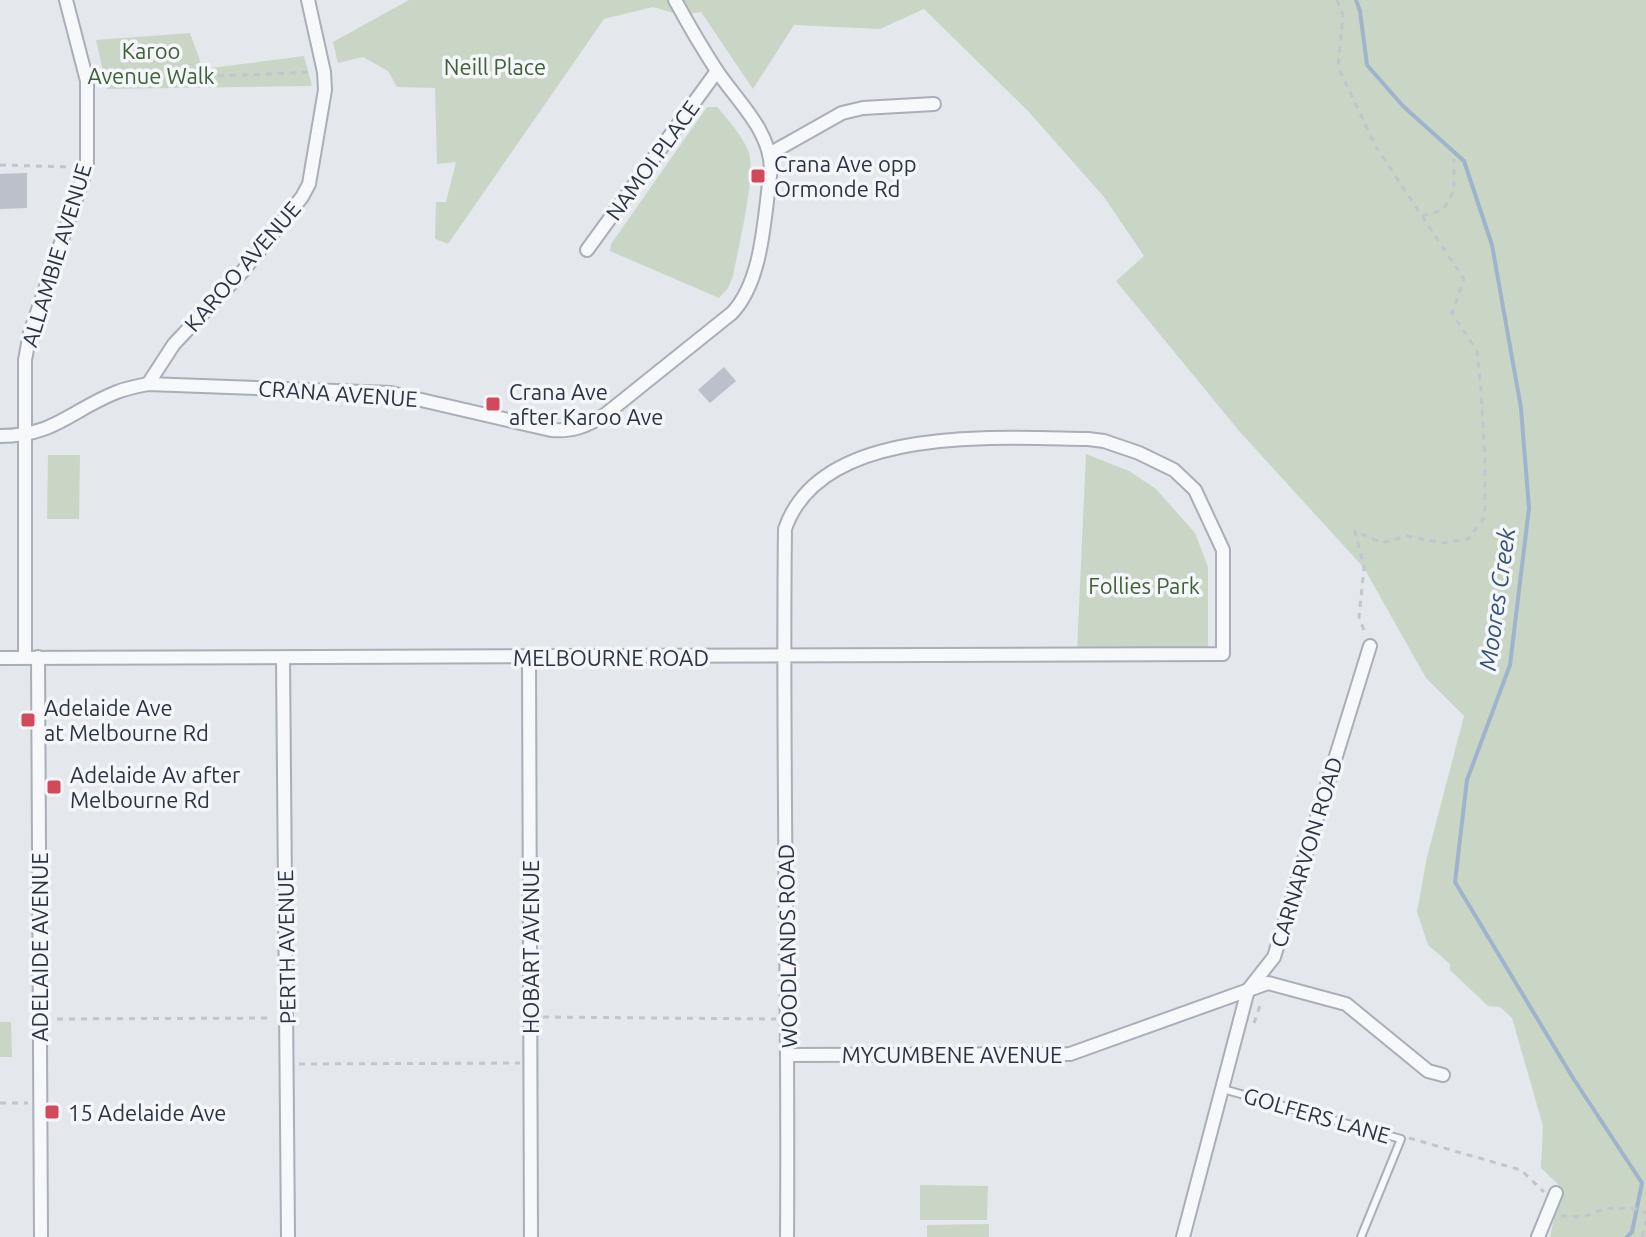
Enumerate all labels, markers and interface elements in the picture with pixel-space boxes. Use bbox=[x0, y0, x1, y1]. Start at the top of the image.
park label: Karoo Avenue Walk bbox=[87, 38, 215, 88]
park label: Neill Place bbox=[444, 54, 546, 79]
street label: NAMOI PLACE bbox=[600, 95, 704, 225]
place label: Crana Ave opp Ormonde Rd bbox=[774, 151, 917, 201]
street label: ALLAMBIE AVENUE bbox=[16, 160, 96, 350]
marker: Crana Ave opp Ormonde Rd bbox=[749, 167, 767, 185]
street label: KAROO AVENUE bbox=[179, 196, 305, 336]
street label: CRANA AVENUE bbox=[257, 375, 419, 411]
place label: Crana Ave after Karoo Ave bbox=[509, 379, 663, 429]
marker: Crana Ave after Karoo Ave bbox=[484, 395, 502, 413]
water label: Moores Creek bbox=[1474, 525, 1520, 672]
park label: Follies Park bbox=[1088, 573, 1200, 598]
street label: MELBOURNE ROAD bbox=[513, 645, 709, 670]
place label: Adelaide Ave at Melbourne Rd bbox=[44, 695, 209, 745]
marker: Adelaide Ave at Melbourne Rd bbox=[19, 711, 37, 729]
street label: CARNARVON ROAD bbox=[1265, 754, 1347, 950]
place label: Adelaide Av after Melbourne Rd bbox=[70, 762, 241, 812]
marker: Adelaide Av after Melbourne Rd bbox=[45, 778, 63, 796]
street label: WOODLANDS ROAD bbox=[773, 844, 801, 1048]
street label: ADELAIDE AVENUE bbox=[27, 852, 52, 1042]
street label: HOBART AVENUE bbox=[518, 860, 543, 1034]
street label: PERTH AVENUE bbox=[272, 870, 300, 1024]
street label: MYCUMBENE AVENUE bbox=[842, 1042, 1062, 1067]
street label: GOLFERS LANE bbox=[1241, 1082, 1393, 1148]
place label: 15 Adelaide Ave bbox=[68, 1100, 227, 1125]
marker: 15 Adelaide Ave bbox=[43, 1103, 61, 1121]

